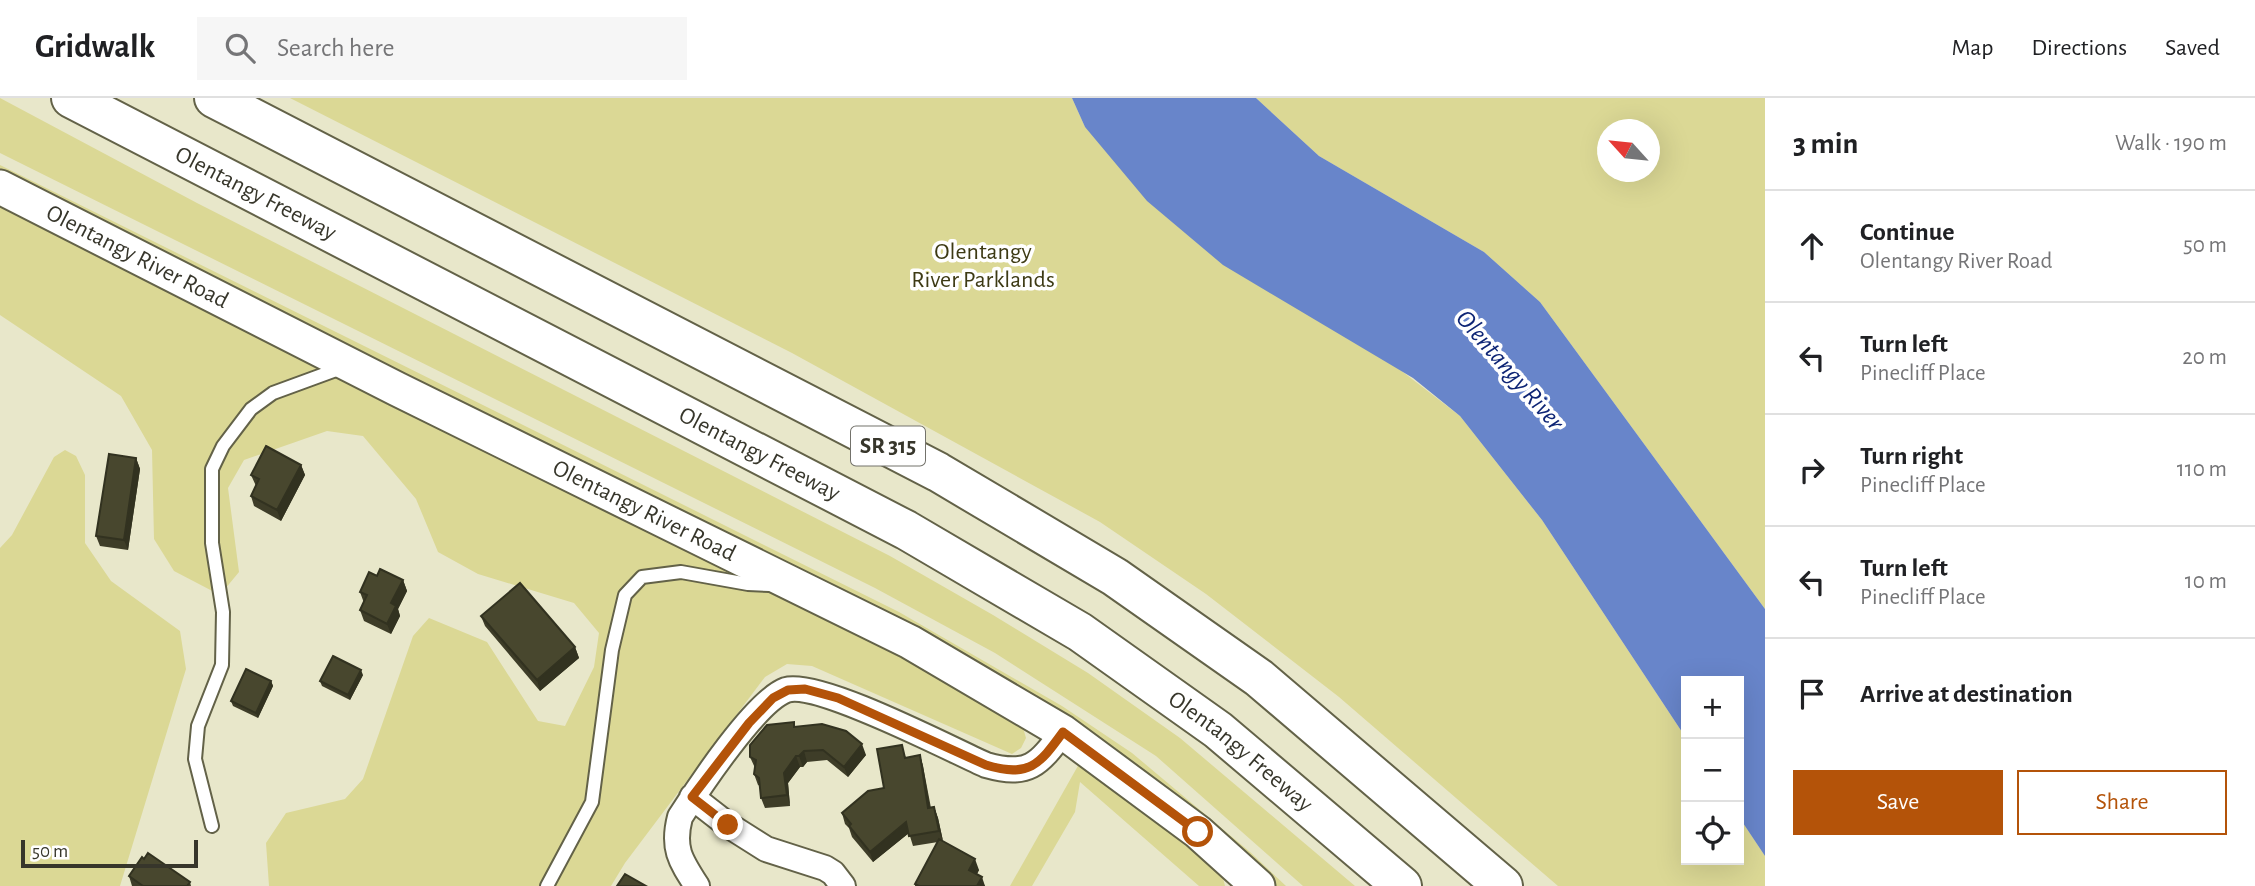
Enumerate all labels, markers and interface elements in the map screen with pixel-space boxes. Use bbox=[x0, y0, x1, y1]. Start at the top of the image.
search box bbox=[197, 17, 687, 80]
icon: search bbox=[221, 29, 259, 67]
text: Gridwalk bbox=[35, 31, 155, 64]
text: Search here bbox=[277, 35, 395, 61]
text: Map bbox=[1951, 36, 1993, 60]
text: Directions bbox=[2031, 36, 2127, 60]
text: Saved bbox=[2165, 36, 2220, 60]
north arrow bbox=[1597, 119, 1660, 182]
text: 3 min bbox=[1793, 129, 1858, 159]
text: Walk · 190 m bbox=[2115, 132, 2227, 155]
street label: Olentangy Freeway bbox=[171, 142, 340, 245]
street label: Olentangy River Road bbox=[42, 201, 232, 313]
text: Continue bbox=[1860, 219, 1955, 245]
icon: ahead bbox=[1793, 227, 1831, 265]
text: 50 m bbox=[2183, 234, 2227, 257]
park label: Olentangy River Parklands bbox=[911, 240, 1055, 292]
text: Olentangy River Road bbox=[1860, 250, 2052, 273]
water label: Olentangy River bbox=[1451, 305, 1570, 436]
text: Turn left bbox=[1860, 331, 1948, 357]
icon: left bbox=[1793, 339, 1831, 377]
text: 20 m bbox=[2182, 346, 2227, 369]
text: Pinecliff Place bbox=[1860, 362, 1986, 385]
street label: Olentangy Freeway bbox=[675, 403, 844, 506]
road number: SR 315 bbox=[851, 426, 925, 466]
text: Turn right bbox=[1860, 443, 1963, 469]
icon: right bbox=[1793, 451, 1831, 489]
street label: Olentangy River Road bbox=[549, 456, 740, 566]
text: 110 m bbox=[2177, 458, 2227, 481]
text: Pinecliff Place bbox=[1860, 474, 1986, 497]
text: Turn left bbox=[1860, 555, 1948, 581]
icon: left bbox=[1793, 563, 1831, 601]
text: 10 m bbox=[2185, 570, 2227, 593]
text: Pinecliff Place bbox=[1860, 586, 1986, 609]
icon: arrive bbox=[1793, 675, 1831, 713]
map controls bbox=[1681, 676, 1744, 865]
button: + bbox=[1681, 676, 1744, 739]
text: Arrive at destination bbox=[1860, 681, 2073, 707]
street label: Olentangy Freeway bbox=[1164, 687, 1317, 817]
button: − bbox=[1681, 739, 1744, 802]
button: Save bbox=[1793, 770, 2003, 835]
button: Share bbox=[2017, 770, 2227, 835]
button: locate bbox=[1681, 802, 1744, 865]
route end bbox=[712, 809, 743, 840]
route start bbox=[1182, 816, 1213, 847]
scale bar bbox=[21, 837, 198, 869]
text: 50 m bbox=[32, 842, 68, 861]

